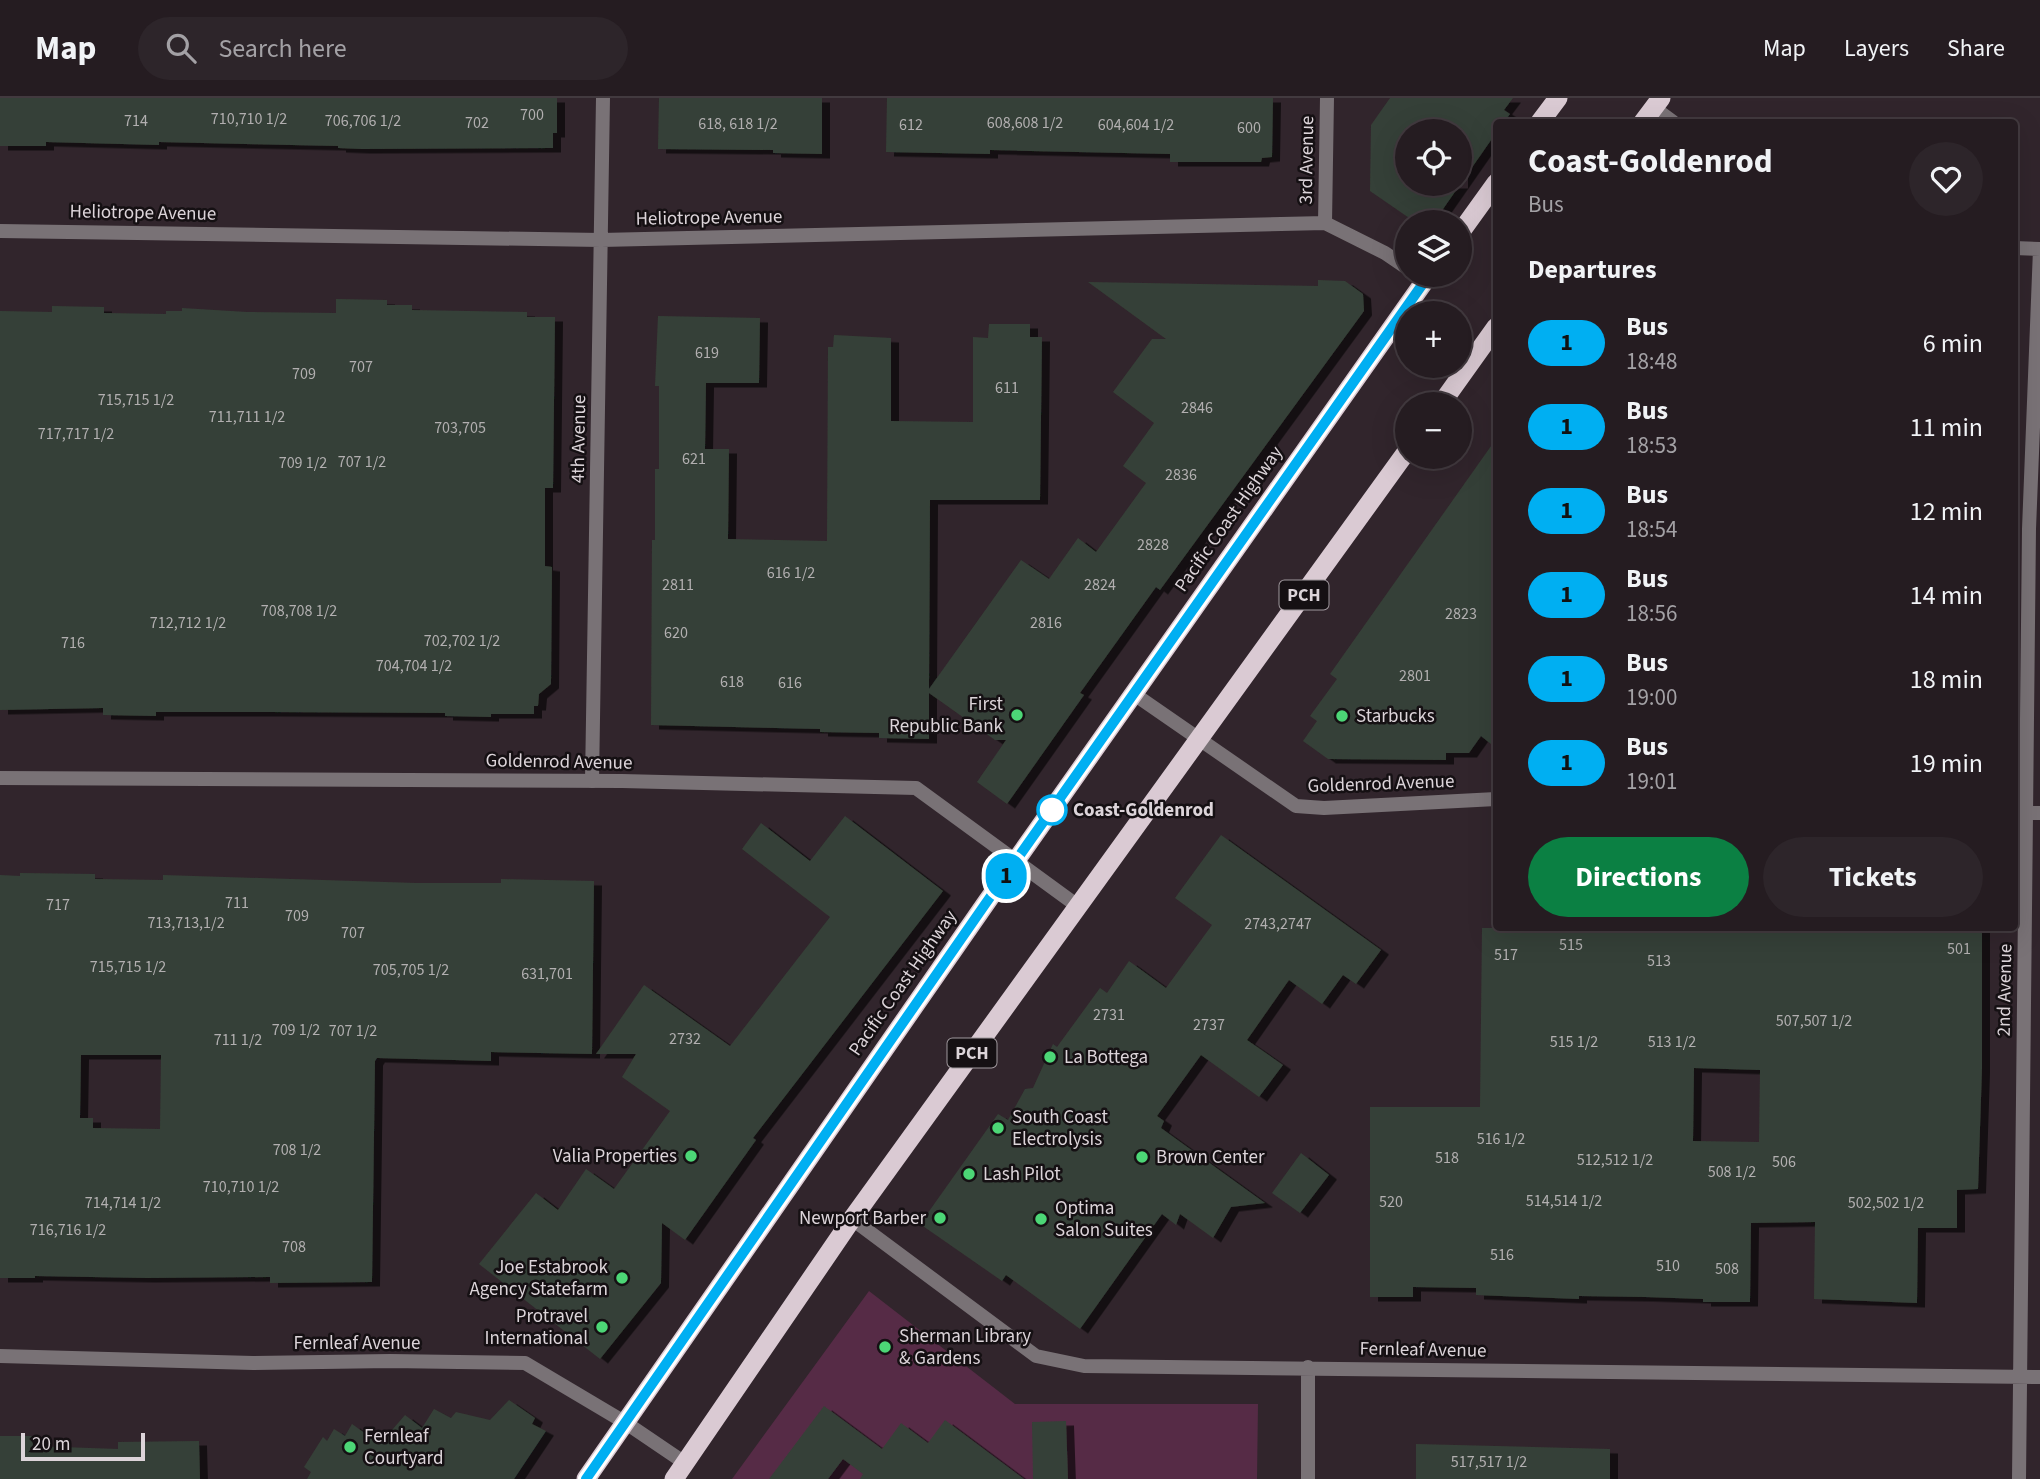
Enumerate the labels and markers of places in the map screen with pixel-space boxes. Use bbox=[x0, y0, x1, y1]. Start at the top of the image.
place label: First Republic Bank bbox=[889, 691, 1004, 740]
place label: Starbucks bbox=[1356, 703, 1435, 730]
marker: First Republic Bank bbox=[1009, 707, 1025, 723]
marker: Starbucks bbox=[1334, 708, 1350, 724]
marker: Coast-Goldenrod bbox=[1037, 795, 1067, 825]
place label: Coast-Goldenrod bbox=[1073, 797, 1214, 824]
place label: La Bottega bbox=[1064, 1044, 1148, 1071]
marker: La Bottega bbox=[1042, 1049, 1058, 1065]
place label: South Coast Electrolysis bbox=[1012, 1104, 1108, 1153]
marker: South Coast Electrolysis bbox=[990, 1120, 1006, 1136]
place label: Valia Properties bbox=[553, 1143, 677, 1170]
place label: Brown Center bbox=[1156, 1144, 1265, 1171]
marker: Valia Properties bbox=[683, 1148, 699, 1164]
marker: Brown Center bbox=[1134, 1149, 1150, 1165]
place label: Lash Pilot bbox=[983, 1161, 1061, 1188]
marker: Lash Pilot bbox=[961, 1166, 977, 1182]
place label: Optima Salon Suites bbox=[1055, 1195, 1153, 1244]
place label: Newport Barber bbox=[799, 1205, 926, 1232]
marker: Newport Barber bbox=[932, 1210, 948, 1226]
marker: Optima Salon Suites bbox=[1033, 1211, 1049, 1227]
place label: Joe Estabrook Agency Statefarm bbox=[469, 1254, 609, 1303]
marker: Joe Estabrook Agency Statefarm bbox=[614, 1270, 630, 1286]
place label: Protravel International bbox=[485, 1303, 588, 1352]
marker: Protravel International bbox=[594, 1319, 610, 1335]
place label: Sherman Library & Gardens bbox=[899, 1323, 1031, 1372]
marker: Sherman Library & Gardens bbox=[877, 1339, 893, 1355]
place label: Fernleaf Courtyard bbox=[364, 1423, 444, 1472]
marker: Fernleaf Courtyard bbox=[342, 1439, 358, 1455]

